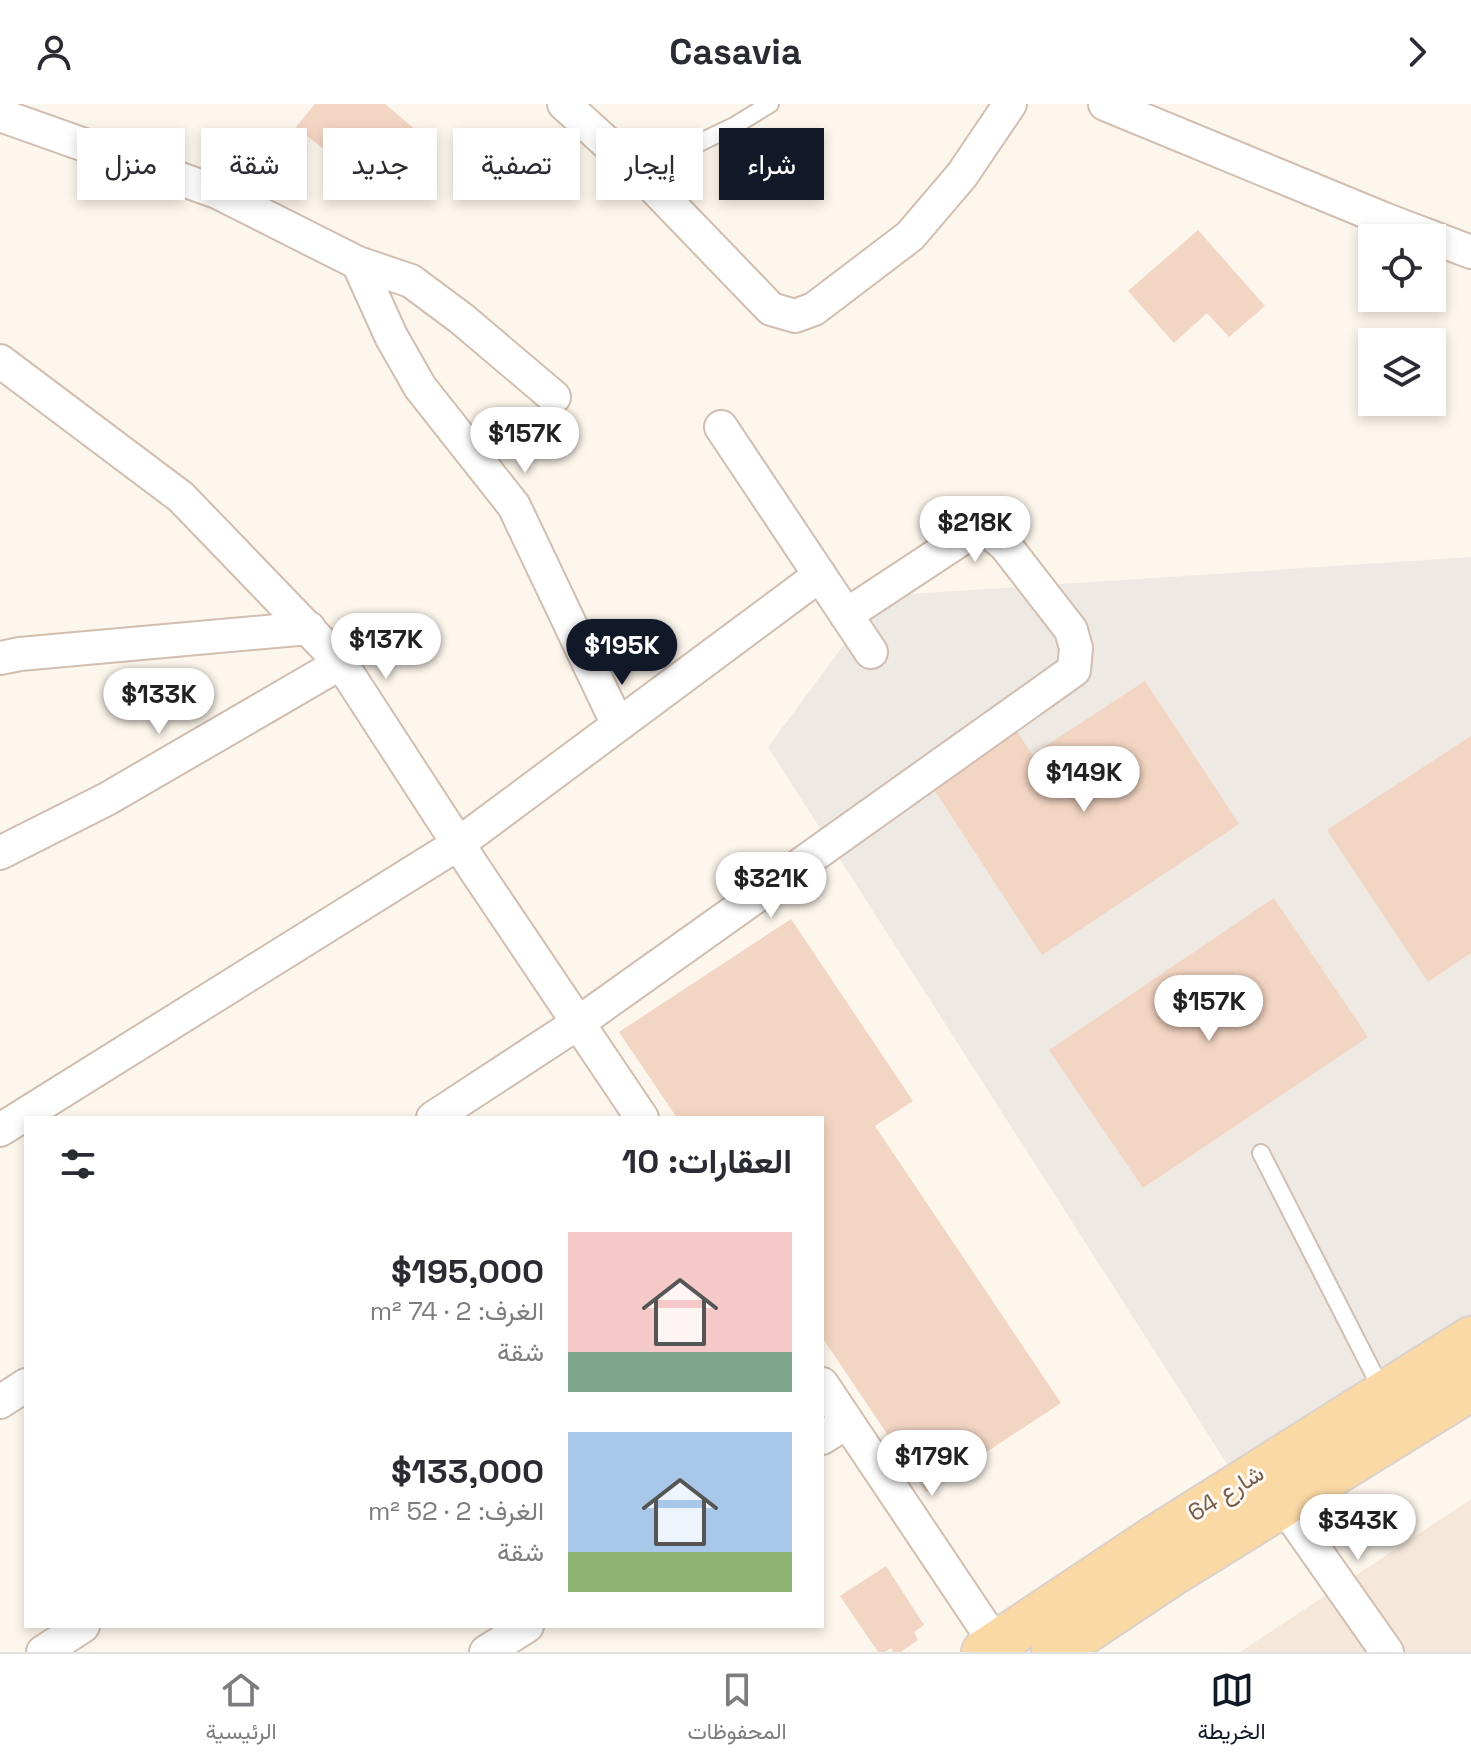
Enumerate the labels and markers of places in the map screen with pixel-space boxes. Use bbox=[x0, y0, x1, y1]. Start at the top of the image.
pin: $157K bbox=[469, 407, 581, 475]
pin: $218K bbox=[919, 496, 1031, 564]
pin: $137K bbox=[330, 613, 442, 681]
pin: $195K bbox=[566, 619, 678, 687]
pin: $133K bbox=[103, 668, 215, 736]
pin: $149K bbox=[1028, 746, 1140, 814]
pin: $321K bbox=[715, 852, 827, 920]
pin: $157K bbox=[1153, 975, 1265, 1043]
pin: $179K bbox=[876, 1430, 988, 1498]
pin: $343K bbox=[1302, 1494, 1414, 1562]

